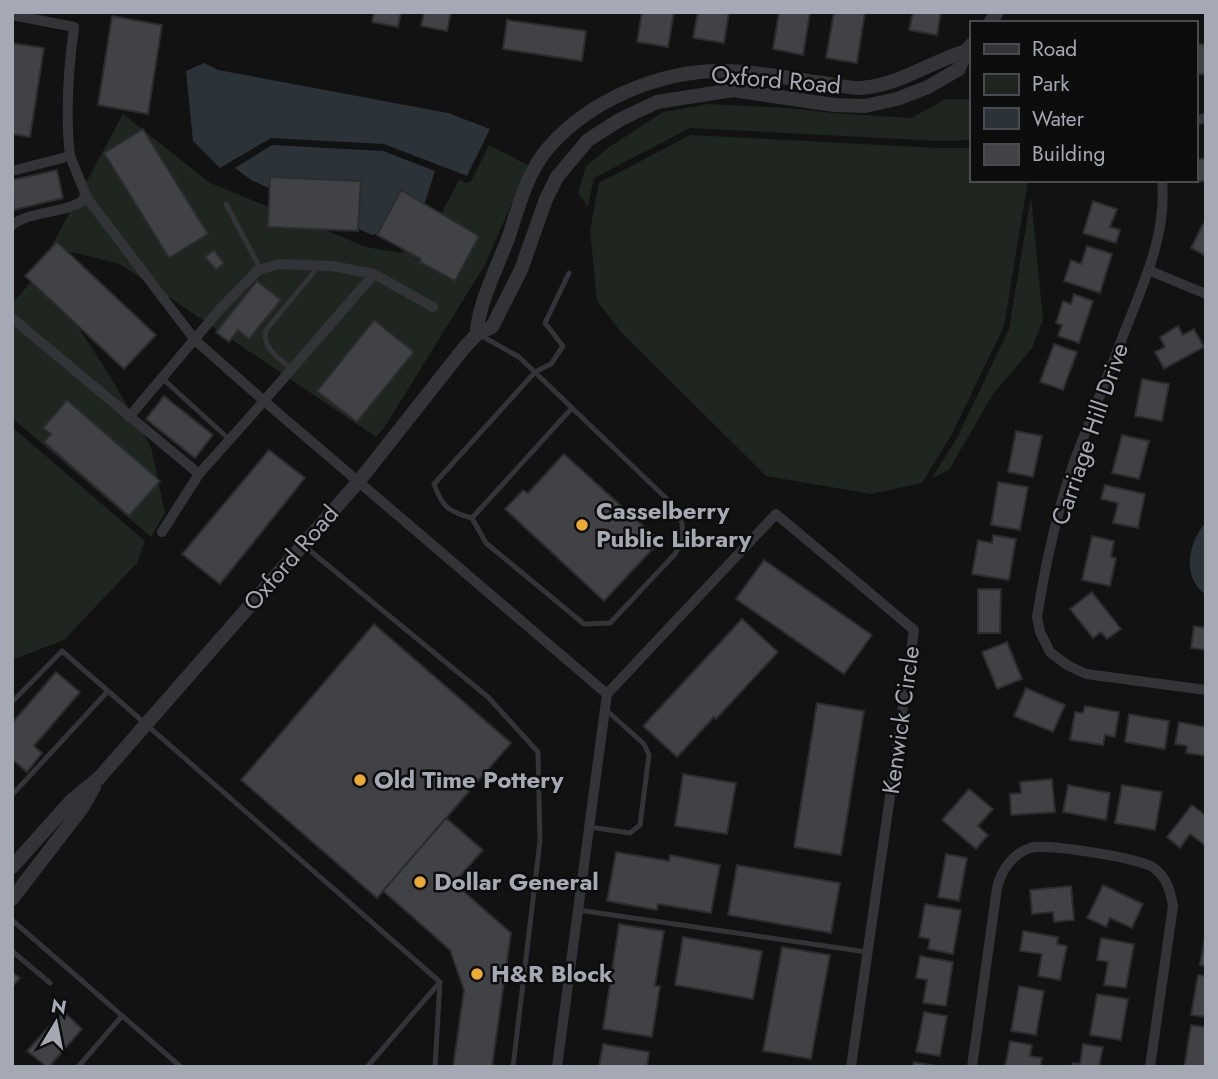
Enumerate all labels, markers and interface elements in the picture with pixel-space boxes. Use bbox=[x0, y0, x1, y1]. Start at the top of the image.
legend bbox=[970, 21, 1197, 182]
text: Road bbox=[1032, 34, 1077, 64]
street label: Oxford Road bbox=[710, 56, 842, 103]
text: Park bbox=[1032, 69, 1070, 99]
text: Water bbox=[1032, 104, 1085, 134]
text: Building bbox=[1032, 139, 1105, 169]
street label: Carriage Hill Drive bbox=[1042, 338, 1137, 530]
place label: Casselberry Public Library bbox=[596, 493, 752, 556]
street label: Oxford Road bbox=[235, 497, 346, 618]
marker: Casselberry Public Library bbox=[574, 517, 590, 533]
street label: Kenwick Circle bbox=[873, 644, 928, 796]
place label: Old Time Pottery bbox=[374, 762, 564, 797]
marker: Old Time Pottery bbox=[352, 772, 368, 788]
place label: Dollar General bbox=[434, 864, 599, 899]
marker: Dollar General bbox=[412, 874, 428, 890]
place label: H&R Block bbox=[491, 956, 613, 991]
marker: H&R Block bbox=[469, 966, 485, 982]
north arrow bbox=[21, 988, 91, 1058]
text: N bbox=[49, 992, 69, 1021]

